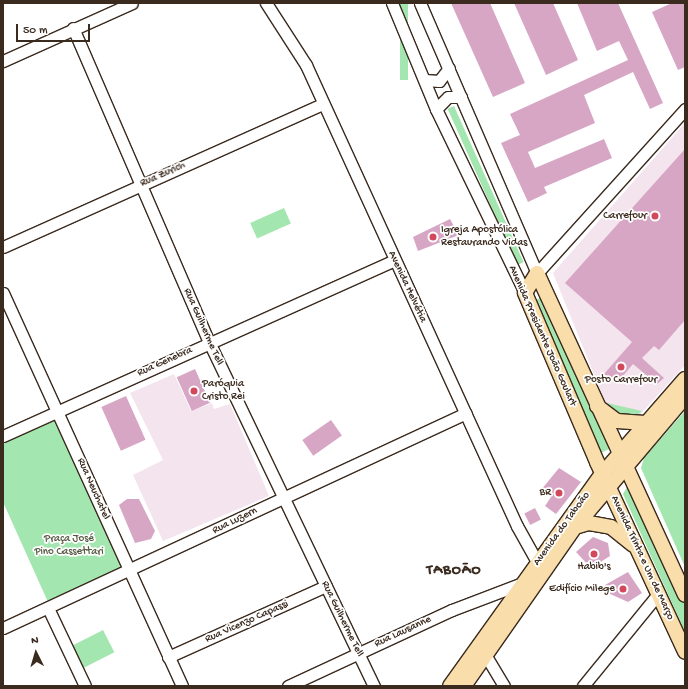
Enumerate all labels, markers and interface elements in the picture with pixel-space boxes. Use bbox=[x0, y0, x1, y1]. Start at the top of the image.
scale bar bbox=[18, 16, 92, 42]
text: 50 m bbox=[23, 24, 48, 38]
street label: Rua Zurich bbox=[138, 159, 188, 191]
place label: Carrefour bbox=[603, 209, 647, 223]
marker: Carrefour bbox=[650, 211, 660, 221]
place label: Igreja Apostólica Restaurando Vidas bbox=[441, 224, 527, 250]
marker: Igreja Apostólica Restaurando Vidas bbox=[428, 232, 438, 242]
street label: Avenida Helvétia bbox=[385, 249, 429, 325]
street label: Avenida Presidente João Goulart bbox=[505, 264, 579, 408]
street label: Rua Guilherme Tell bbox=[180, 286, 226, 368]
street label: Rua Genebra bbox=[135, 344, 195, 380]
marker: Posto Carrefour bbox=[616, 362, 626, 372]
place label: Posto Carrefour bbox=[585, 373, 657, 387]
place label: Paróquia Cristo Rei bbox=[202, 378, 245, 404]
marker: Paróquia Cristo Rei bbox=[189, 386, 199, 396]
street label: Rua Neuchatel bbox=[74, 456, 112, 522]
place label: BR bbox=[540, 486, 551, 500]
marker: BR bbox=[554, 488, 564, 498]
street label: Avenida do Taboão bbox=[531, 489, 593, 569]
street label: Avenida Trinta e Um de Março bbox=[607, 494, 677, 622]
street label: Rua Luzern bbox=[210, 504, 260, 538]
park label: Praça José Pino Cassettari bbox=[34, 533, 104, 559]
marker: Habib's bbox=[589, 549, 599, 559]
place label: Habib's bbox=[577, 560, 611, 574]
district label: TABOÃO bbox=[426, 562, 482, 580]
street label: Rua Guilherme Tell bbox=[318, 579, 366, 659]
place label: Edifício Milege bbox=[549, 582, 615, 596]
marker: Edifício Milege bbox=[618, 584, 628, 594]
street label: Rua Vicenzo Capassi bbox=[203, 598, 291, 646]
street label: Rua Lausanne bbox=[372, 613, 434, 651]
north arrow bbox=[16, 633, 56, 673]
text: N bbox=[31, 635, 39, 647]

